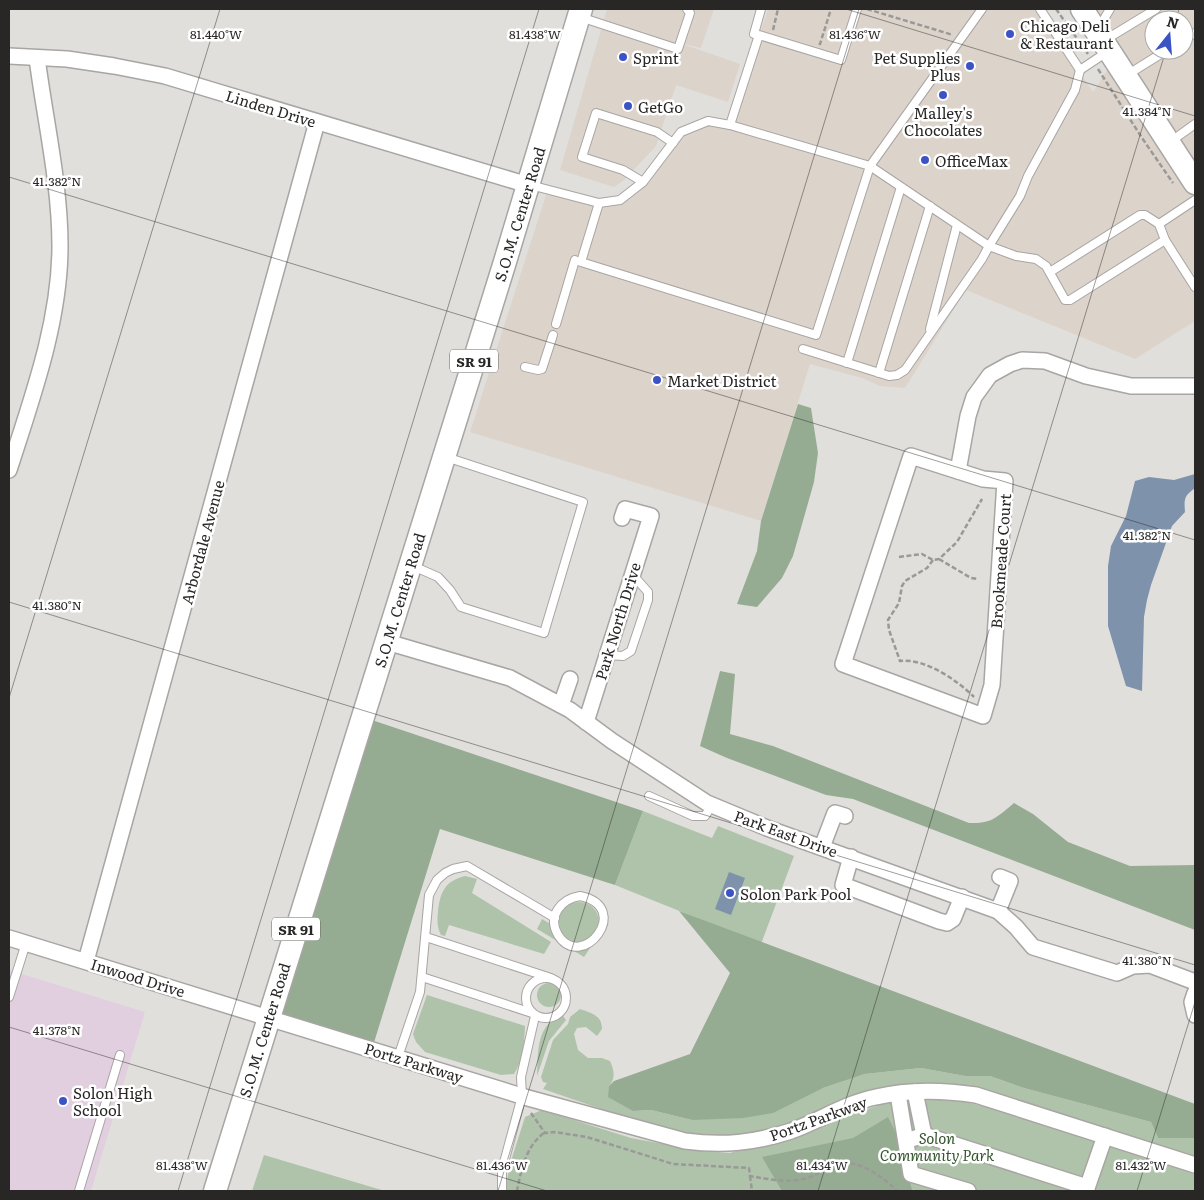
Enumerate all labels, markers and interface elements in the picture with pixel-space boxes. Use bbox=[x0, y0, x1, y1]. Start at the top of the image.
north arrow bbox=[1144, 10, 1194, 60]
text: N bbox=[1165, 10, 1182, 33]
place label: Chicago Deli & Restaurant bbox=[1020, 14, 1113, 54]
text: 81.440°W bbox=[190, 25, 242, 43]
text: 81.438°W bbox=[509, 25, 561, 43]
text: 81.436°W bbox=[829, 25, 881, 43]
marker: Chicago Deli & Restaurant bbox=[1004, 28, 1016, 40]
place label: Sprint bbox=[633, 46, 679, 69]
place label: Pet Supplies Plus bbox=[874, 46, 960, 86]
marker: Sprint bbox=[617, 51, 629, 63]
marker: Pet Supplies Plus bbox=[964, 60, 976, 72]
street label: Linden Drive bbox=[223, 83, 319, 133]
marker: Malley's Chocolates bbox=[937, 89, 949, 101]
place label: GetGo bbox=[638, 95, 683, 118]
marker: GetGo bbox=[622, 100, 634, 112]
place label: Malley's Chocolates bbox=[904, 101, 982, 141]
text: 41.384°N bbox=[1123, 102, 1171, 120]
street label: S.O.M. Center Road bbox=[488, 144, 550, 284]
place label: OfficeMax bbox=[935, 149, 1008, 172]
marker: OfficeMax bbox=[919, 154, 931, 166]
text: 41.382°N bbox=[33, 172, 81, 190]
road number: SR 91 bbox=[450, 350, 498, 372]
place label: Market District bbox=[667, 369, 777, 392]
marker: Market District bbox=[651, 374, 663, 386]
street label: Arbordale Avenue bbox=[174, 477, 230, 607]
street label: Brookmeade Court bbox=[984, 493, 1016, 629]
text: 41.382°N bbox=[1123, 526, 1171, 544]
street label: S.O.M. Center Road bbox=[368, 530, 430, 670]
street label: Park North Drive bbox=[588, 559, 646, 683]
text: 41.380°N bbox=[32, 596, 82, 614]
street label: Park East Drive bbox=[731, 804, 841, 862]
place label: Solon Park Pool bbox=[740, 882, 851, 905]
marker: Solon Park Pool bbox=[724, 887, 736, 899]
road number: SR 91 bbox=[272, 918, 320, 941]
text: 41.380°N bbox=[1122, 951, 1172, 969]
street label: Inwood Drive bbox=[88, 952, 188, 1002]
street label: S.O.M. Center Road bbox=[233, 960, 295, 1100]
text: 41.378°N bbox=[33, 1021, 81, 1039]
street label: Portz Parkway bbox=[362, 1036, 467, 1088]
place label: Solon High School bbox=[73, 1081, 153, 1121]
street label: Portz Parkway bbox=[766, 1090, 870, 1146]
marker: Solon High School bbox=[57, 1095, 69, 1107]
park label: Solon Community Park bbox=[880, 1126, 995, 1166]
text: 81.438°W bbox=[156, 1156, 208, 1174]
text: 81.436°W bbox=[476, 1156, 528, 1174]
text: 81.434°W bbox=[796, 1156, 848, 1174]
text: 81.432°W bbox=[1116, 1156, 1166, 1174]

